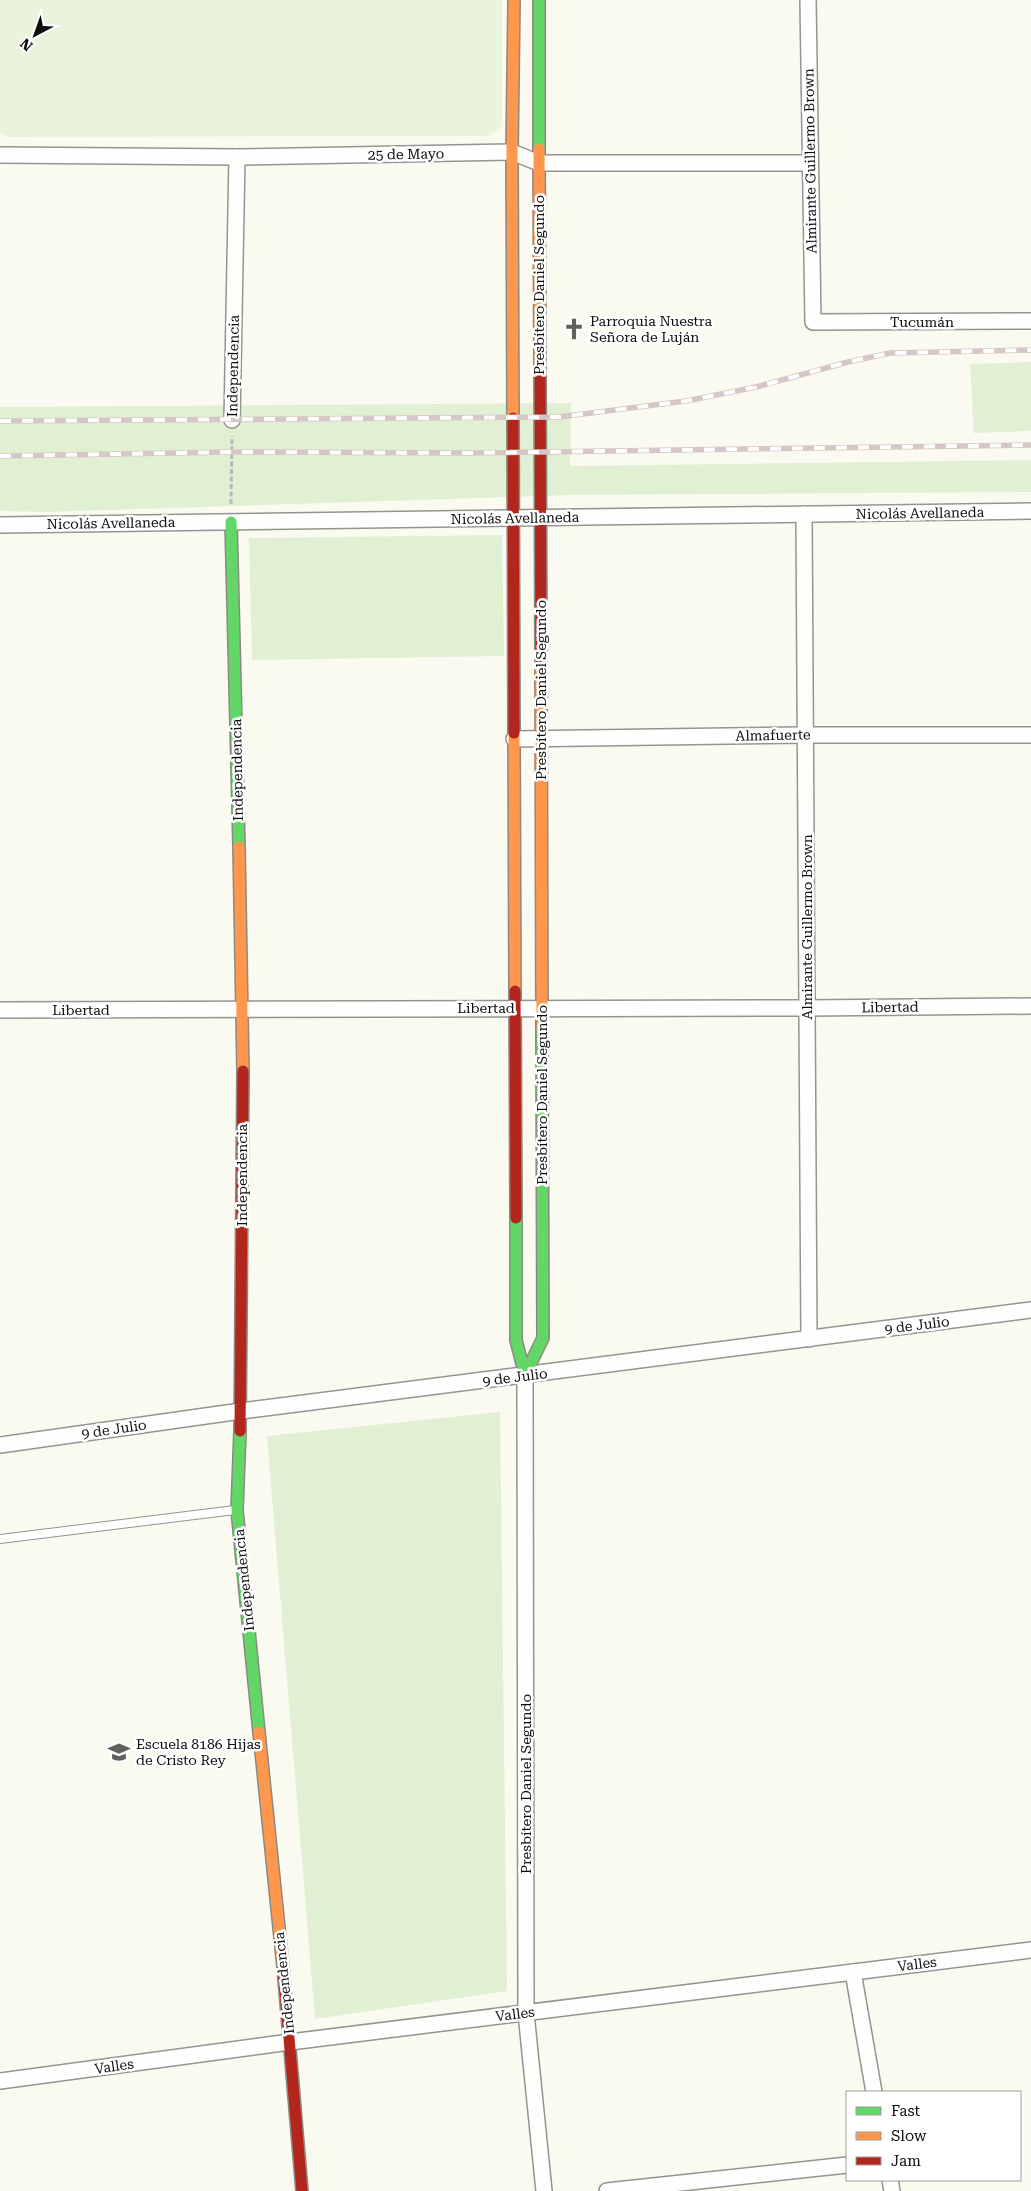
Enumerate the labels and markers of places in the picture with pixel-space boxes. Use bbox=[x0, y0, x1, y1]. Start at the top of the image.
place label: Parroquia Nuestra Señora de Luján bbox=[590, 313, 712, 345]
church icon: Parroquia Nuestra Señora de Luján bbox=[561, 316, 587, 342]
place label: Escuela 8186 Hijas de Cristo Rey bbox=[136, 1736, 261, 1768]
school or university icon: Escuela 8186 Hijas de Cristo Rey bbox=[106, 1739, 132, 1765]

